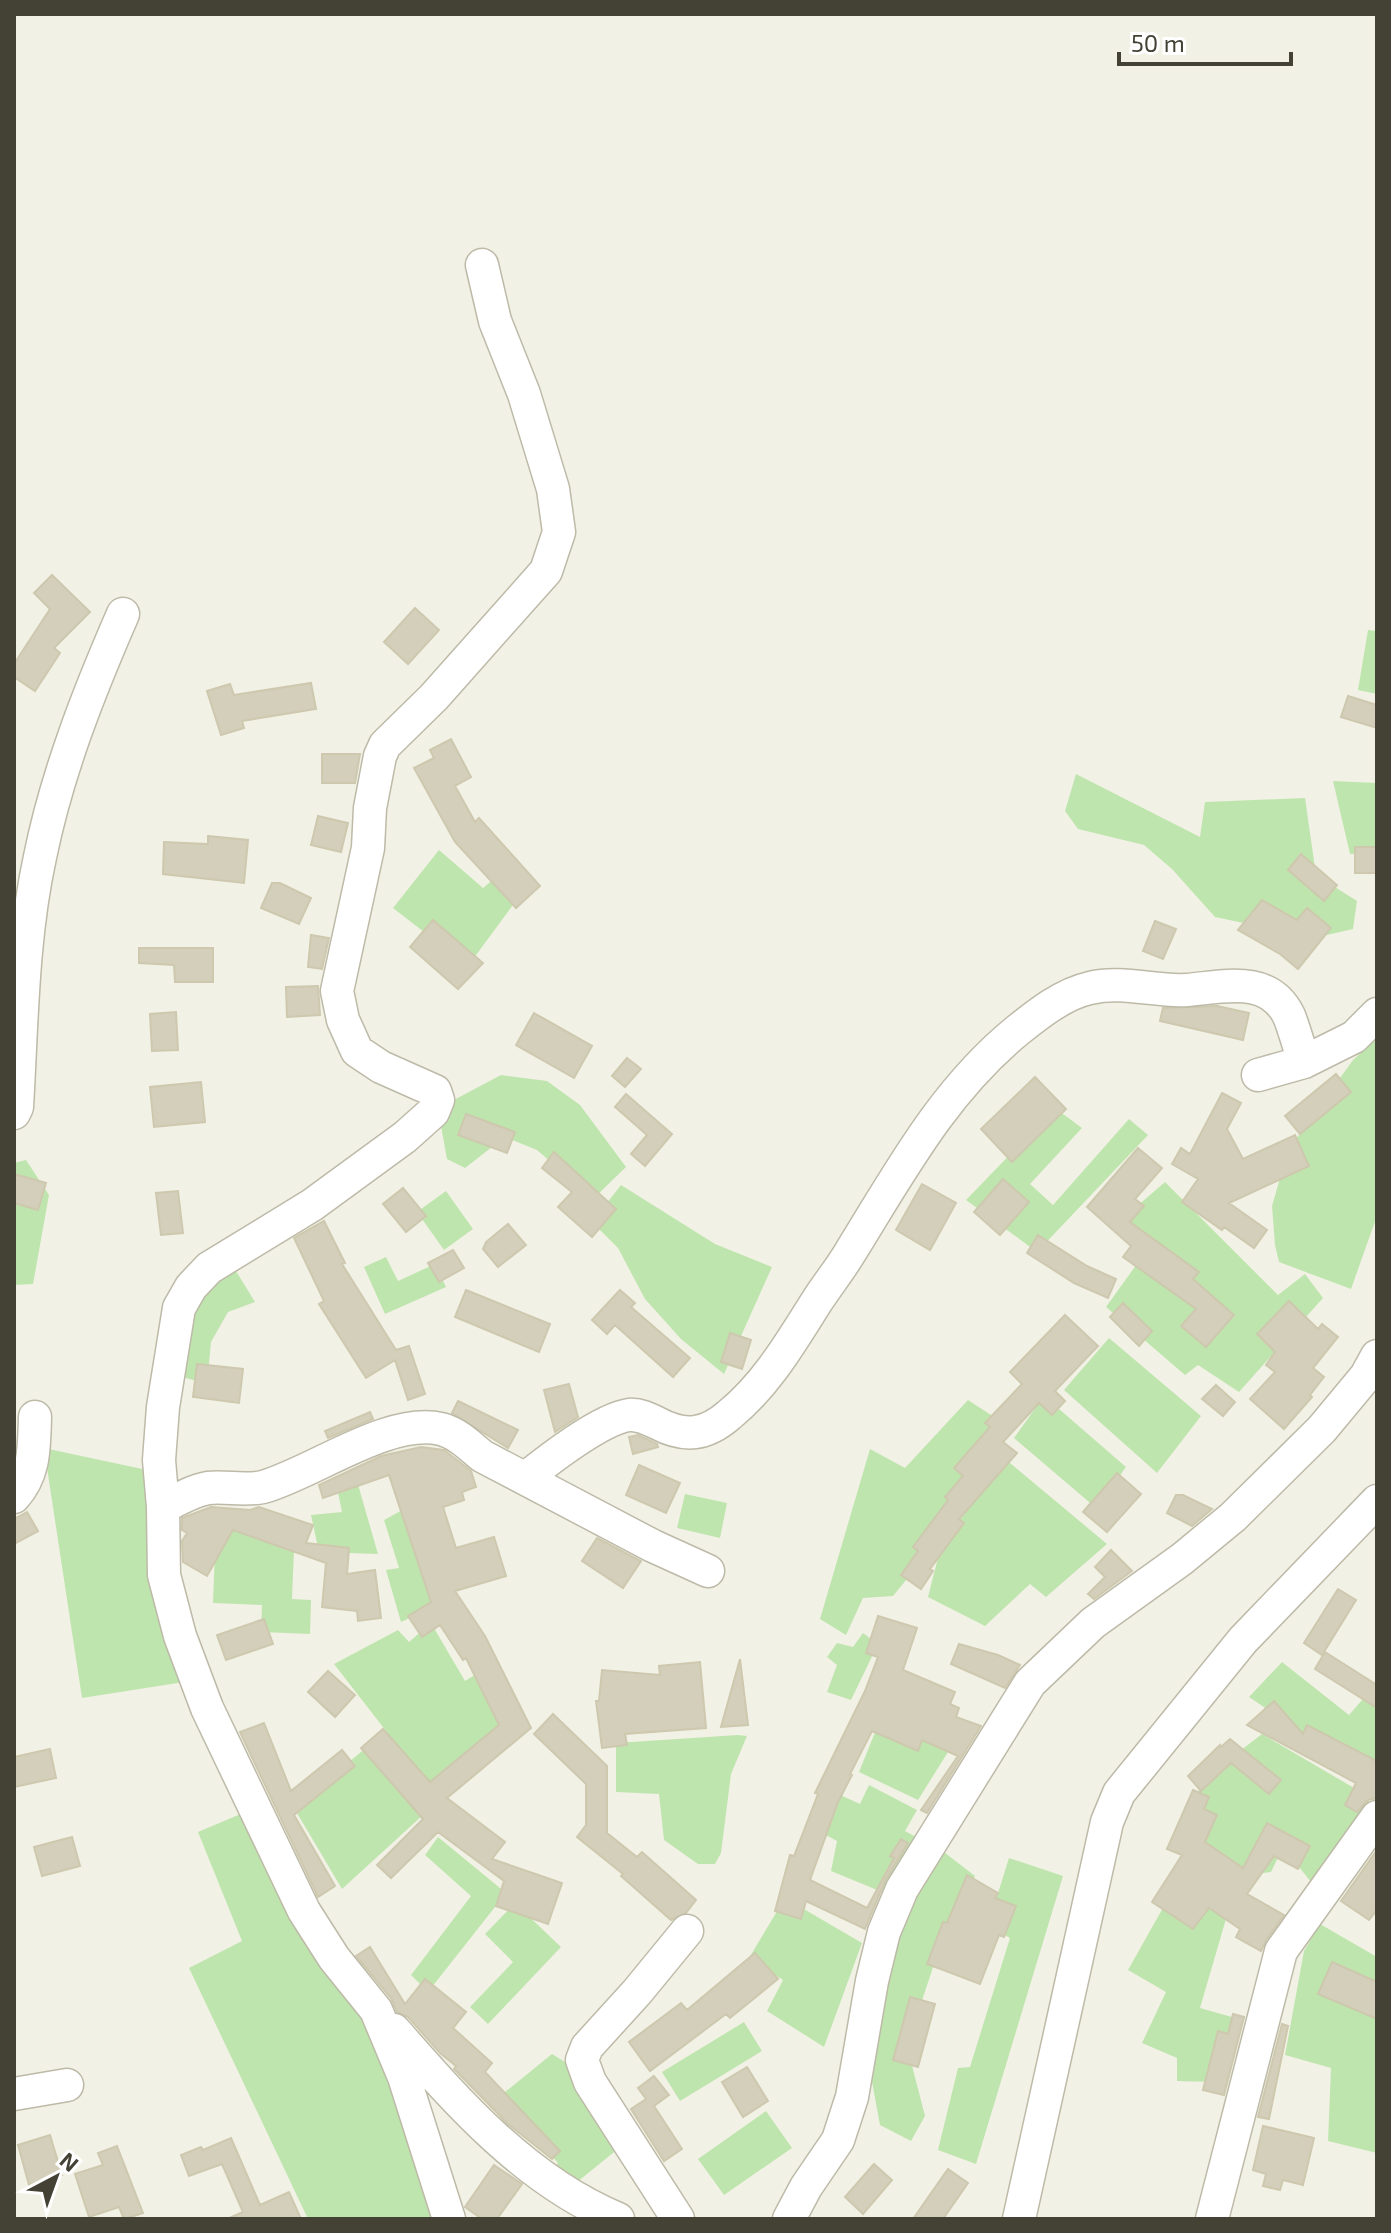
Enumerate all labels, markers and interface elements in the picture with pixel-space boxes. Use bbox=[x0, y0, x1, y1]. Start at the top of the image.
scale bar bbox=[1119, 16, 1291, 66]
text: 50 m bbox=[1131, 28, 1185, 57]
north arrow bbox=[16, 2137, 96, 2217]
text: N bbox=[55, 2146, 84, 2176]

